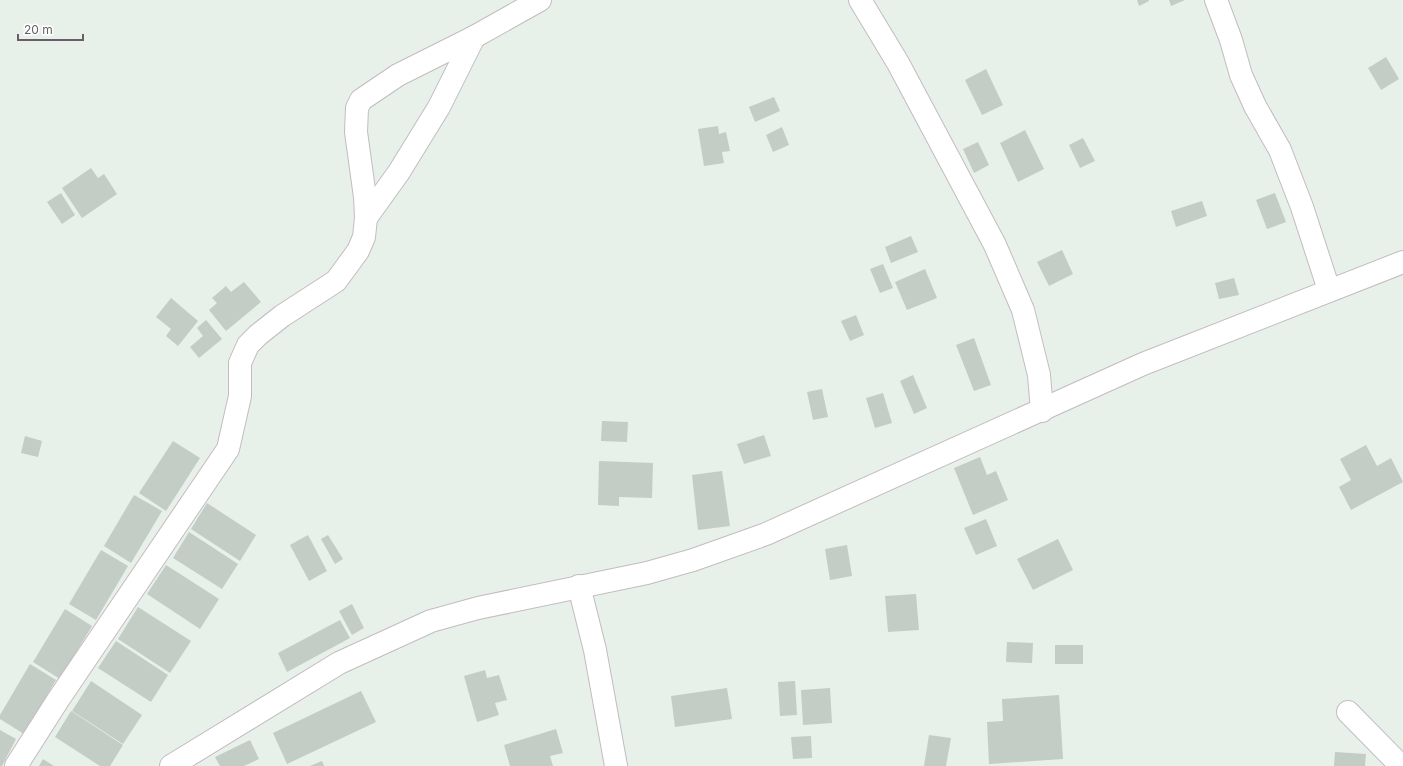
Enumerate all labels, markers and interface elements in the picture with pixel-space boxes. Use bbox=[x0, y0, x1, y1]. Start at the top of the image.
scale bar bbox=[18, 16, 83, 42]
text: 20 m bbox=[24, 22, 53, 37]

